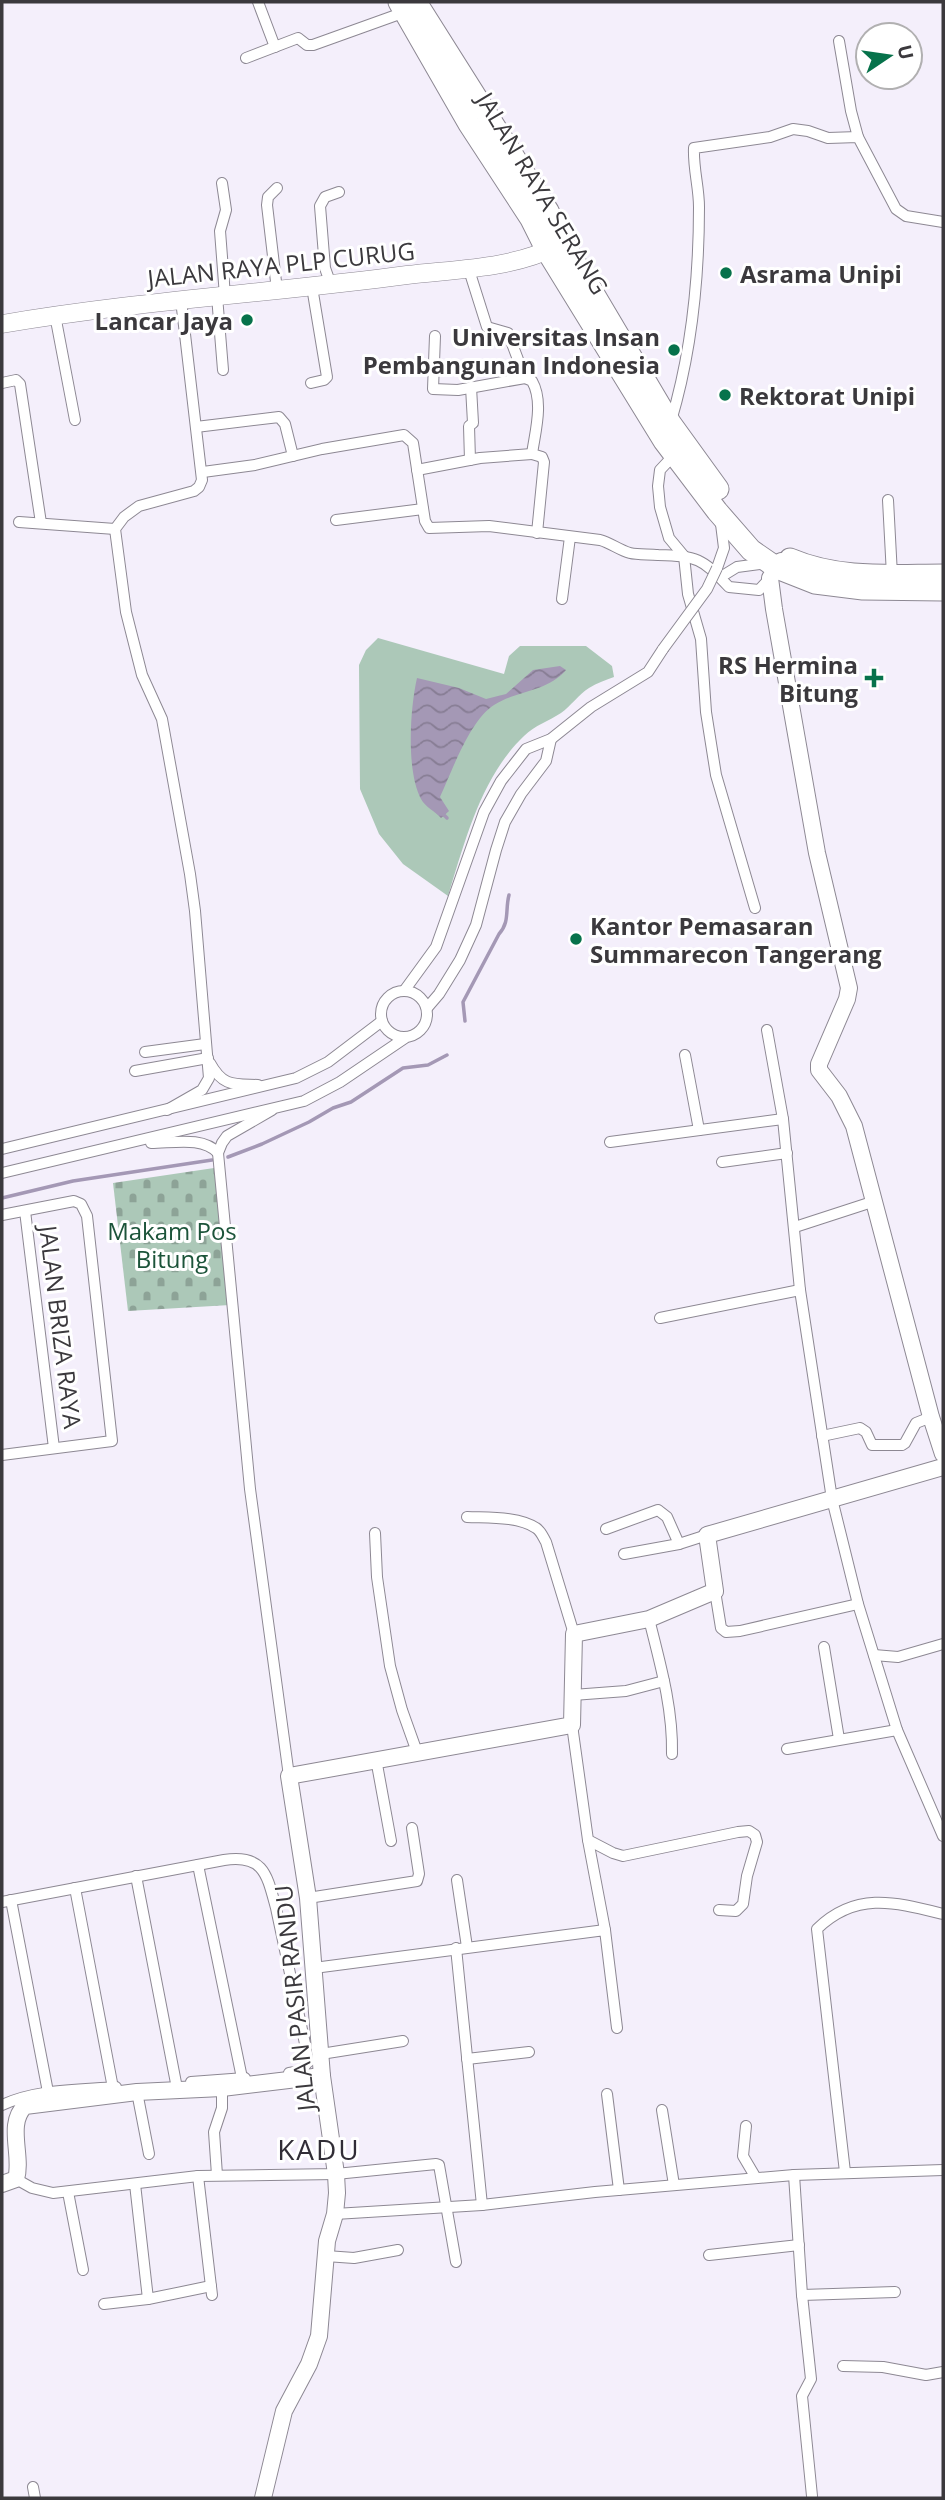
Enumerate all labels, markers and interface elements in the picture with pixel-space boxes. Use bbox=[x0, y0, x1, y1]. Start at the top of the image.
north arrow bbox=[854, 21, 924, 91]
text: U bbox=[891, 42, 920, 62]
street label: JALAN RAYA SERANG bbox=[468, 84, 616, 300]
street label: JALAN RAYA PLP CURUG bbox=[144, 234, 416, 295]
place label: Asrama Unipi bbox=[740, 257, 902, 290]
marker: Asrama Unipi bbox=[718, 265, 734, 281]
place label: Lancar Jaya bbox=[95, 304, 233, 337]
marker: Lancar Jaya bbox=[239, 312, 255, 328]
place label: Universitas Insan Pembangunan Indonesia bbox=[363, 320, 660, 381]
marker: Universitas Insan Pembangunan Indonesia bbox=[666, 342, 682, 358]
place label: Rektorat Unipi bbox=[739, 379, 915, 412]
marker: Rektorat Unipi bbox=[717, 387, 733, 403]
place label: RS Hermina Bitung bbox=[718, 648, 858, 709]
marker: RS Hermina Bitung bbox=[864, 668, 884, 688]
place label: Kantor Pemasaran Summarecon Tangerang bbox=[590, 909, 882, 970]
marker: Kantor Pemasaran Summarecon Tangerang bbox=[568, 931, 584, 947]
park label: Makam Pos Bitung bbox=[107, 1214, 237, 1275]
street label: JALAN BRIZA RAYA bbox=[32, 1222, 90, 1431]
street label: JALAN PASIR RANDU bbox=[266, 1883, 322, 2115]
district label: KADU bbox=[277, 2130, 361, 2168]

